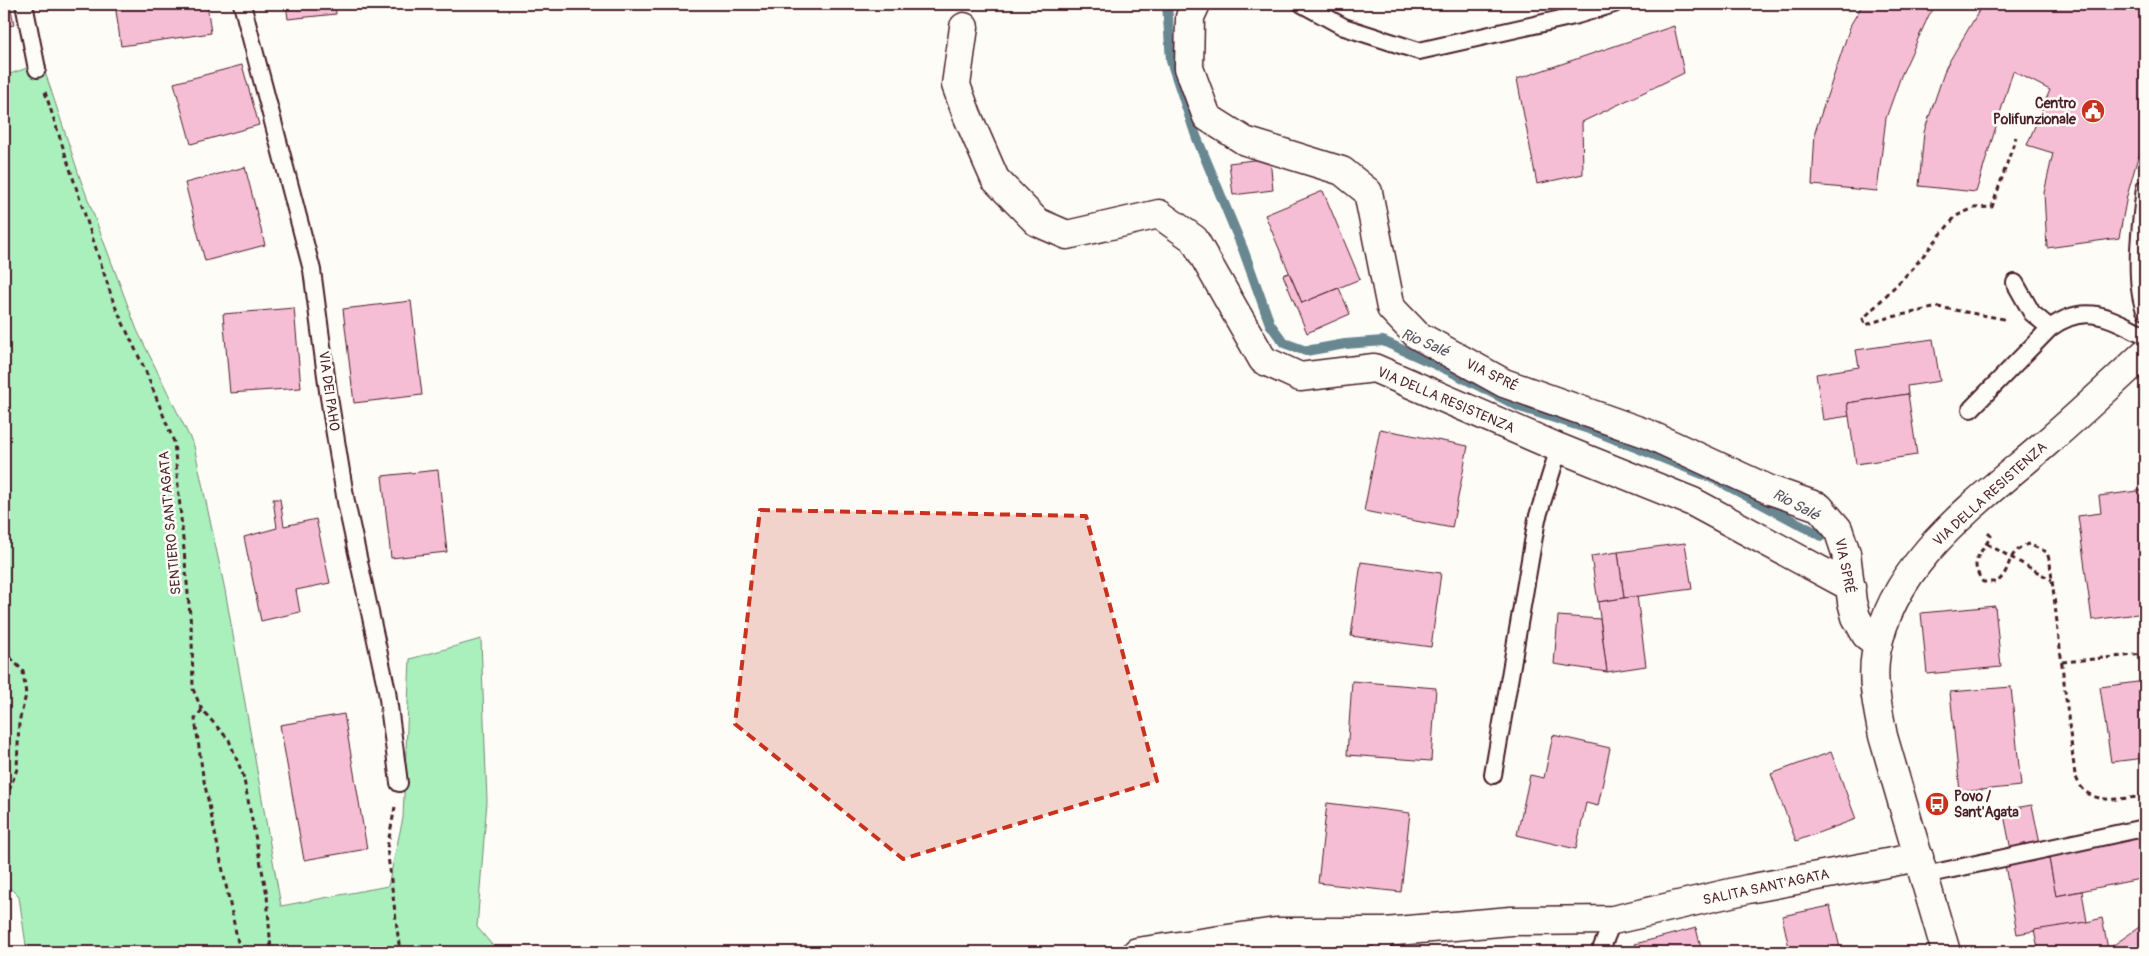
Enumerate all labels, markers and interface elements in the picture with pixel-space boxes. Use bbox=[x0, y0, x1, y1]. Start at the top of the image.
place label: Centro Polifunzionale bbox=[1993, 95, 2077, 128]
public building icon: Centro Polifunzionale bbox=[2080, 98, 2106, 124]
water label: Rio Salé bbox=[1398, 324, 1453, 362]
street label: VIA DEI PAHO bbox=[315, 350, 343, 432]
street label: VIA SPRÉ bbox=[1463, 354, 1521, 395]
street label: VIA DELLA RESISTENZA bbox=[1375, 363, 1517, 437]
street label: VIA DELLA RESISTENZA bbox=[1929, 438, 2051, 550]
street label: SENTIERO SANT'AGATA bbox=[155, 450, 185, 596]
water label: Rio Salé bbox=[1769, 485, 1823, 526]
street label: VIA SPRÉ bbox=[1831, 537, 1860, 595]
place label: Povo / Sant'Agata bbox=[1954, 788, 2019, 821]
bus stop icon: Povo / Sant'Agata bbox=[1924, 791, 1950, 817]
street label: SALITA SANT'AGATA bbox=[1701, 865, 1831, 909]

